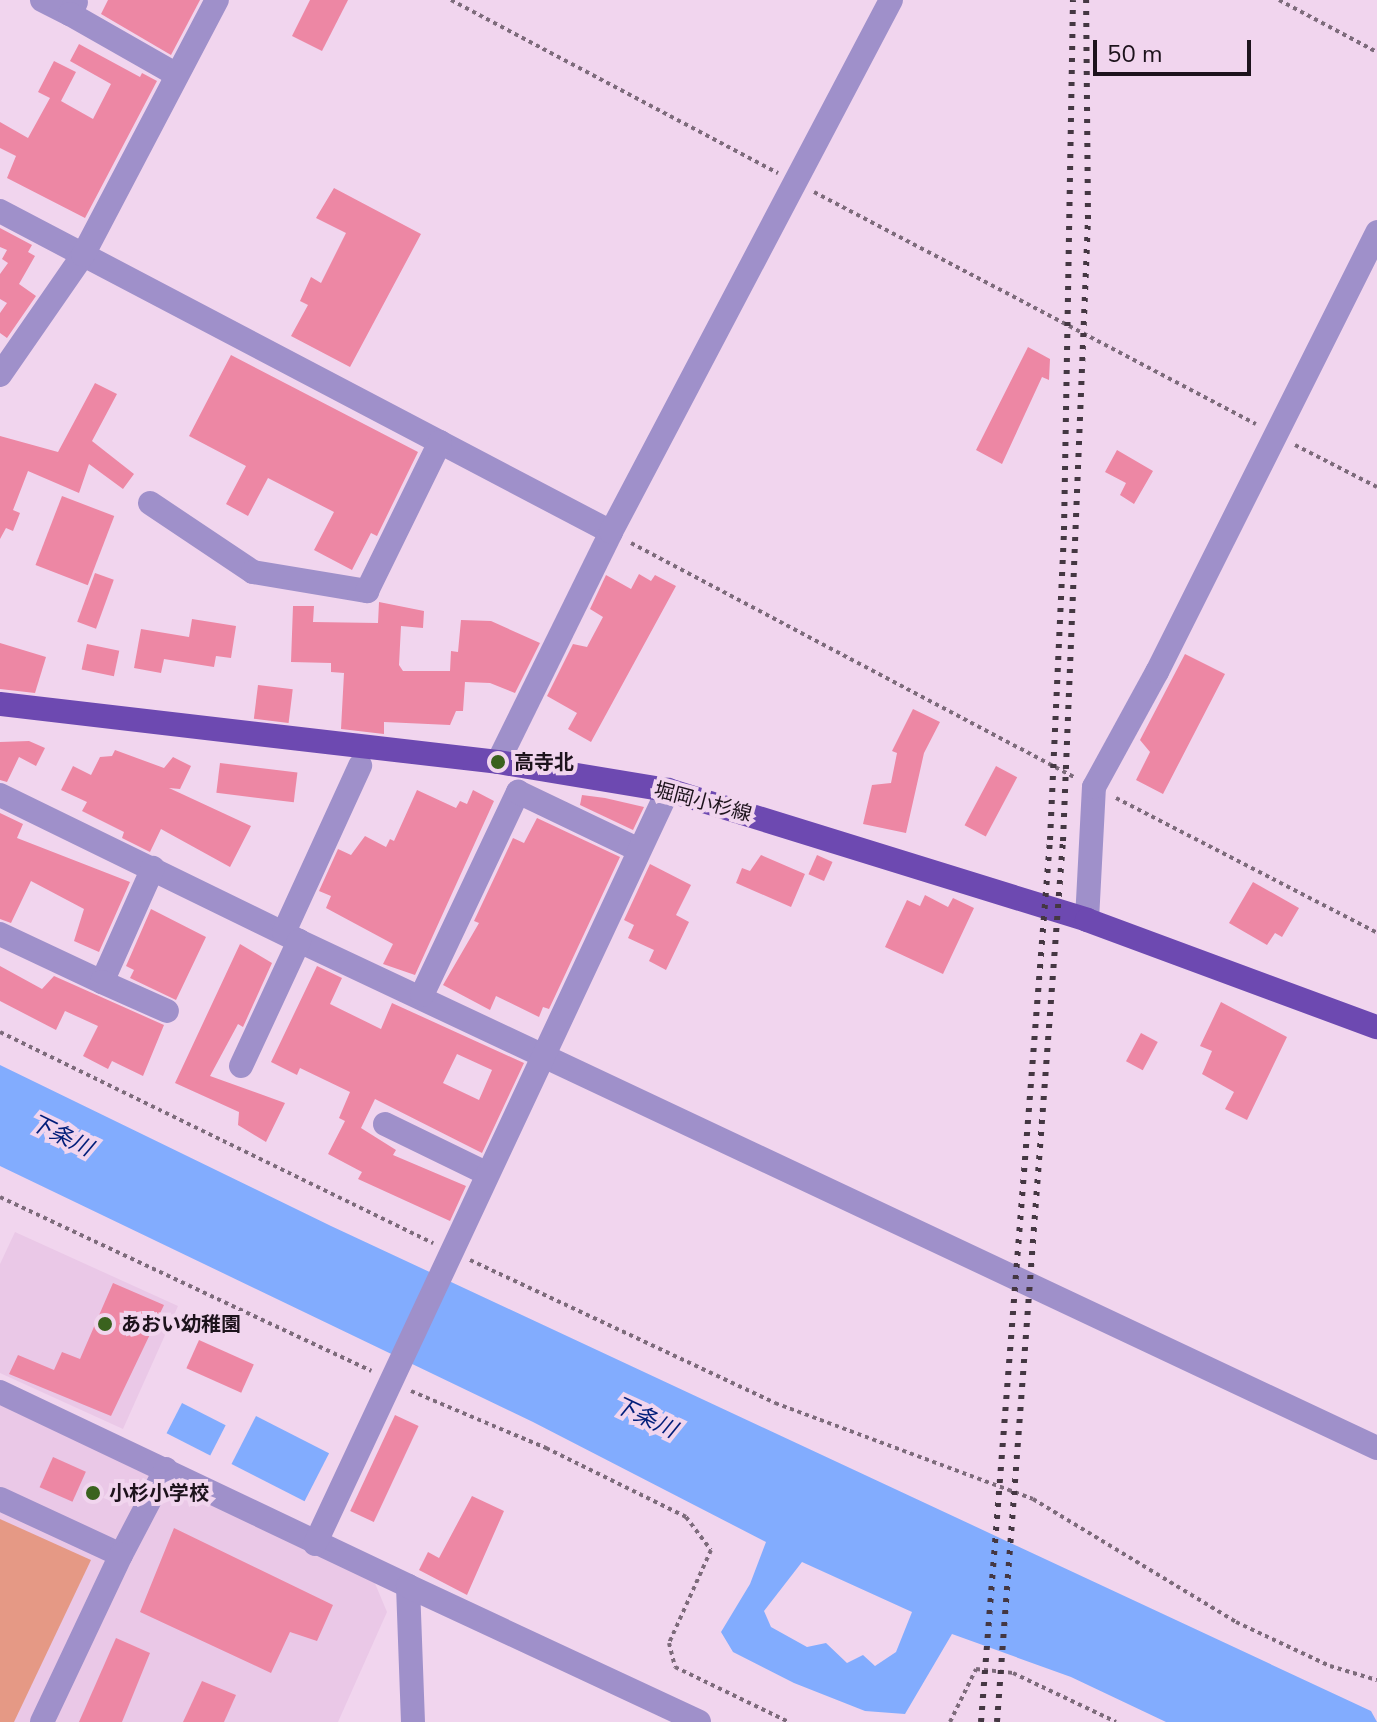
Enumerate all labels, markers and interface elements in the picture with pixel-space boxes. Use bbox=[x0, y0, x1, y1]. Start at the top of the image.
scale bar bbox=[1097, 24, 1255, 74]
text: 50 m bbox=[1107, 38, 1163, 70]
place label: 高寺北 bbox=[514, 750, 574, 774]
marker: 高寺北 bbox=[489, 753, 507, 771]
street label: 堀岡小杉線 bbox=[652, 777, 754, 827]
water label: 下条川 bbox=[26, 1110, 96, 1162]
place label: あおい幼稚園 bbox=[121, 1312, 241, 1336]
marker: あおい幼稚園 bbox=[96, 1315, 114, 1333]
water label: 下条川 bbox=[610, 1392, 680, 1444]
place label: 小杉小学校 bbox=[109, 1481, 209, 1505]
marker: 小杉小学校 bbox=[84, 1484, 102, 1502]

